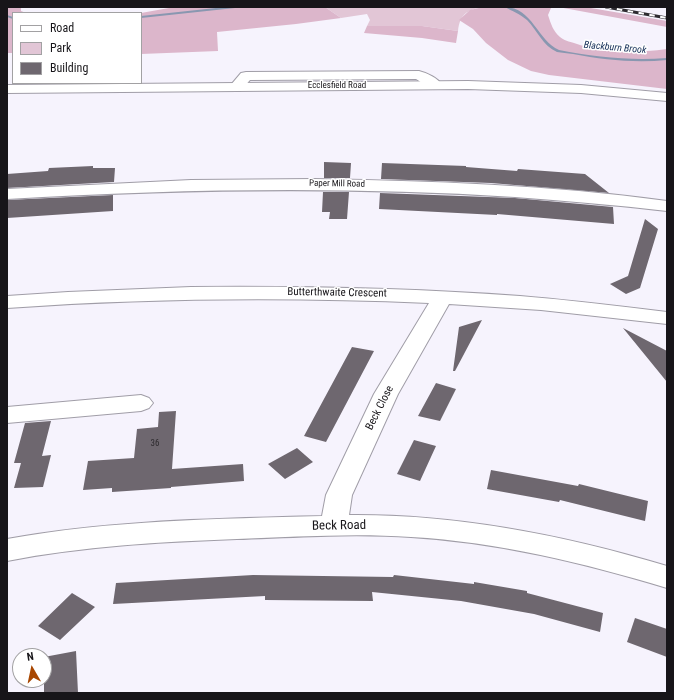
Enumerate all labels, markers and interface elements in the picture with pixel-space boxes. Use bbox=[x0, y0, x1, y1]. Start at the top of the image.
legend bbox=[12, 12, 142, 84]
text: Road bbox=[50, 21, 74, 35]
water label: Blackburn Brook bbox=[583, 39, 647, 57]
text: Park bbox=[50, 41, 71, 55]
text: Building bbox=[50, 61, 88, 75]
street label: Ecclesfield Road bbox=[308, 81, 366, 91]
street label: Paper Mill Road bbox=[309, 178, 365, 190]
street label: Butterthwaite Crescent bbox=[287, 286, 387, 300]
street label: Beck Close bbox=[363, 384, 397, 432]
house number: 36 bbox=[151, 439, 159, 449]
street label: Beck Road bbox=[312, 518, 366, 534]
north arrow bbox=[12, 648, 52, 688]
text: N bbox=[26, 650, 35, 664]

